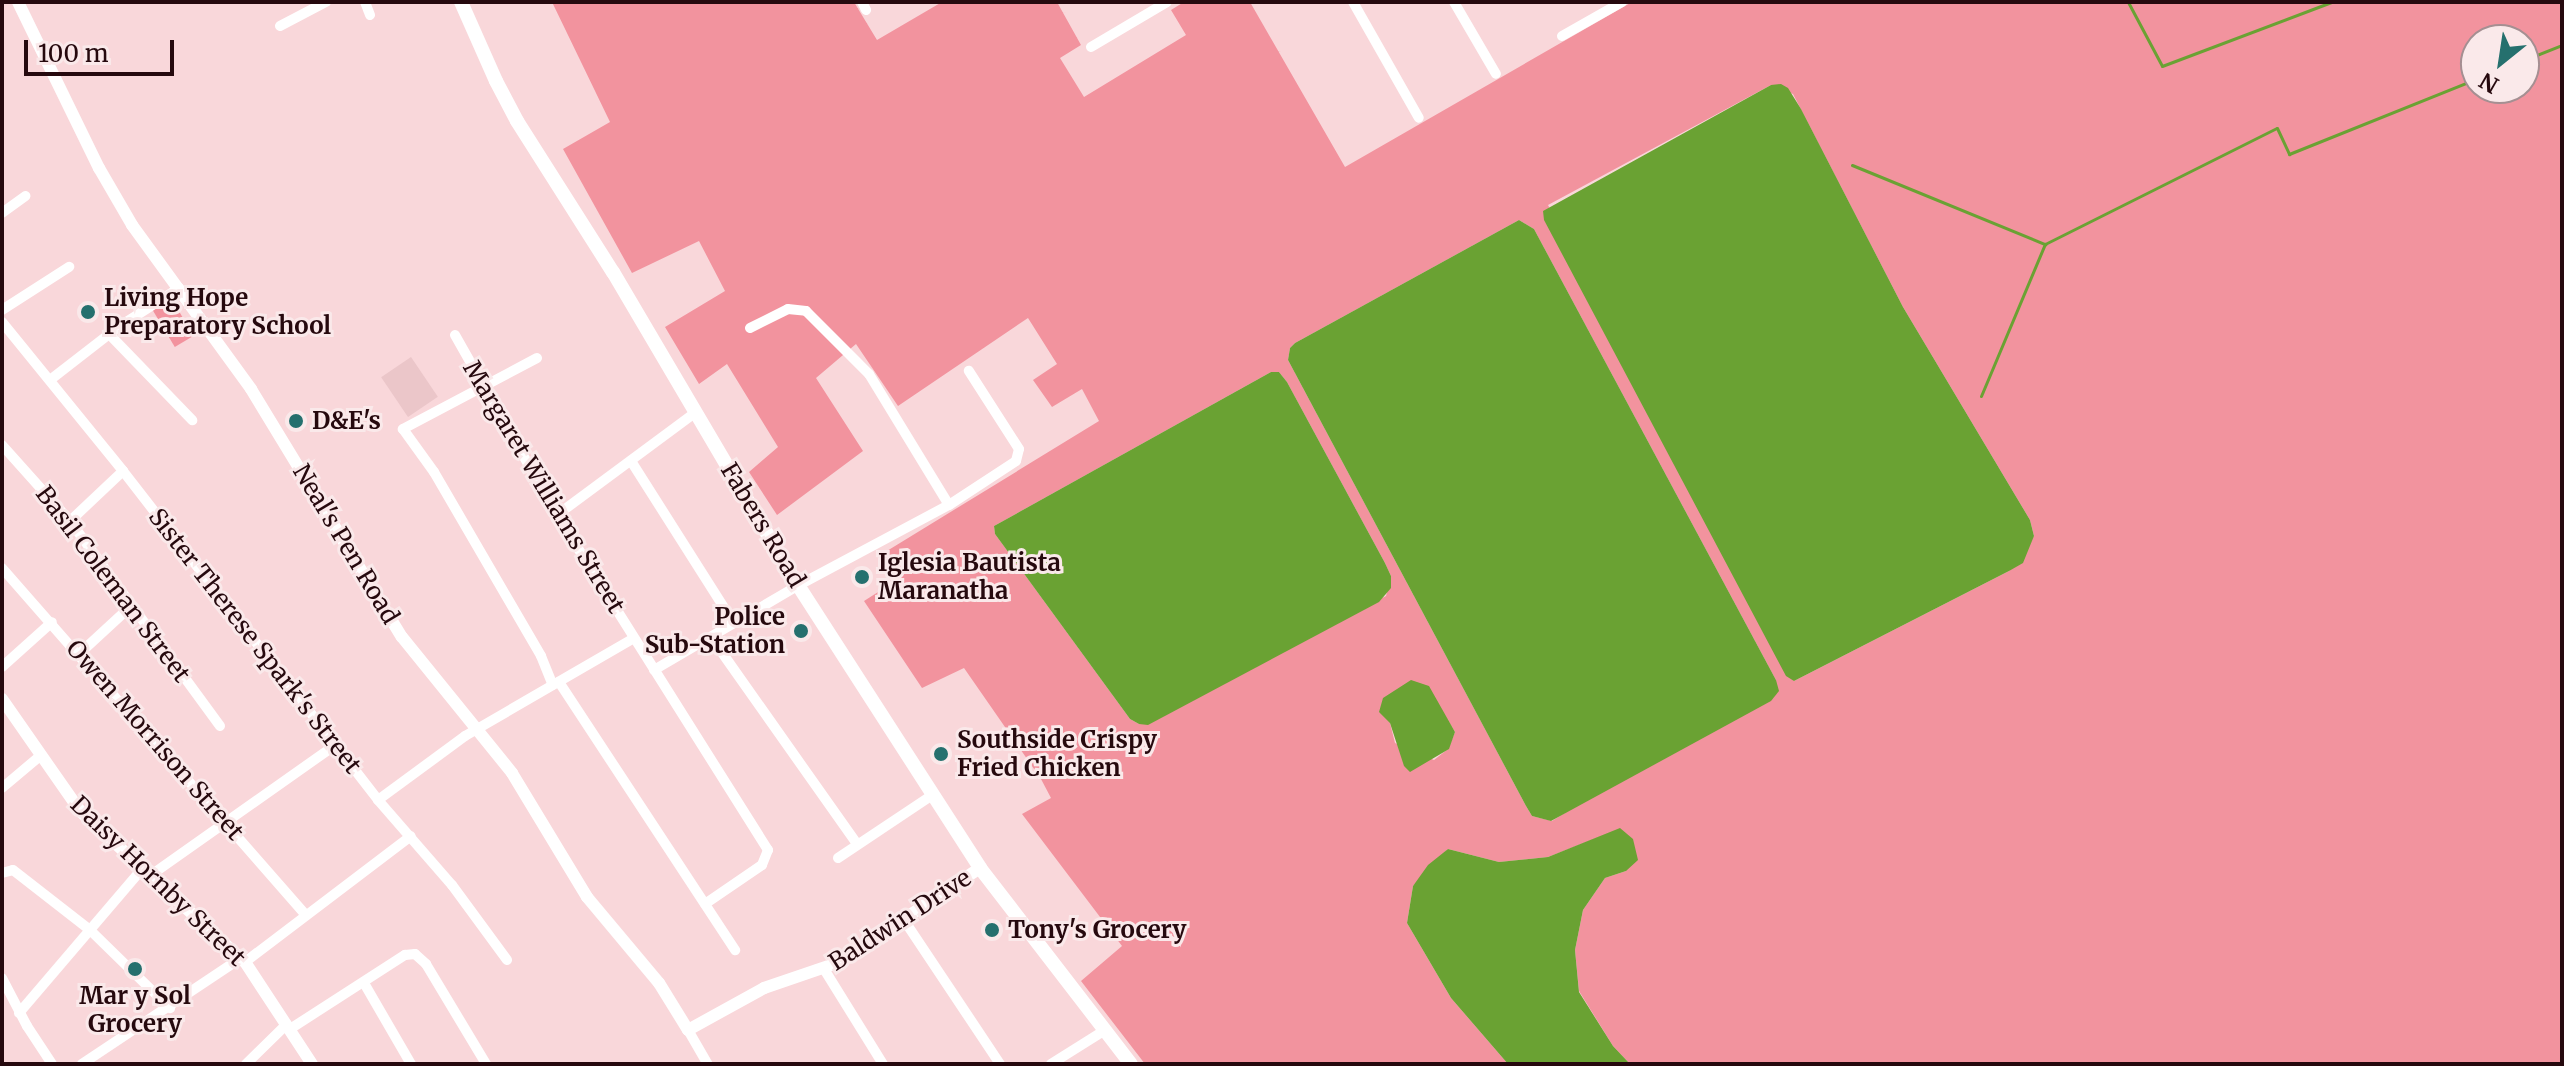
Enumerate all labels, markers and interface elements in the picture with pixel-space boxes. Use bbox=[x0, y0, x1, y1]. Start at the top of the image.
scale bar bbox=[28, 24, 178, 74]
north arrow bbox=[2460, 24, 2540, 104]
text: 100 m bbox=[38, 38, 108, 69]
text: N bbox=[2474, 67, 2504, 100]
place label: Living Hope Preparatory School bbox=[104, 284, 331, 340]
marker: Living Hope Preparatory School bbox=[79, 303, 97, 321]
street label: Margaret Williams Street bbox=[457, 356, 631, 618]
place label: D&E's bbox=[312, 407, 381, 435]
marker: D&E's bbox=[287, 412, 305, 430]
street label: Fabers Road bbox=[715, 458, 811, 592]
street label: Neal's Pen Road bbox=[287, 459, 405, 629]
street label: Basil Coleman Street bbox=[30, 480, 196, 688]
street label: Sister Therese Spark's Street bbox=[143, 503, 367, 779]
place label: Iglesia Bautista Maranatha bbox=[878, 549, 1061, 605]
marker: Iglesia Bautista Maranatha bbox=[853, 568, 871, 586]
place label: Police Sub-Station bbox=[645, 603, 785, 659]
marker: Police Sub-Station bbox=[792, 622, 810, 640]
street label: Owen Morrison Street bbox=[60, 634, 250, 846]
place label: Southside Crispy Fried Chicken bbox=[957, 726, 1157, 782]
marker: Southside Crispy Fried Chicken bbox=[932, 745, 950, 763]
street label: Daisy Hornby Street bbox=[65, 790, 251, 972]
street label: Baldwin Drive bbox=[824, 863, 976, 977]
place label: Tony's Grocery bbox=[1008, 916, 1186, 944]
marker: Tony's Grocery bbox=[983, 921, 1001, 939]
marker: Mar y Sol Grocery bbox=[126, 960, 144, 978]
place label: Mar y Sol Grocery bbox=[79, 982, 191, 1038]

